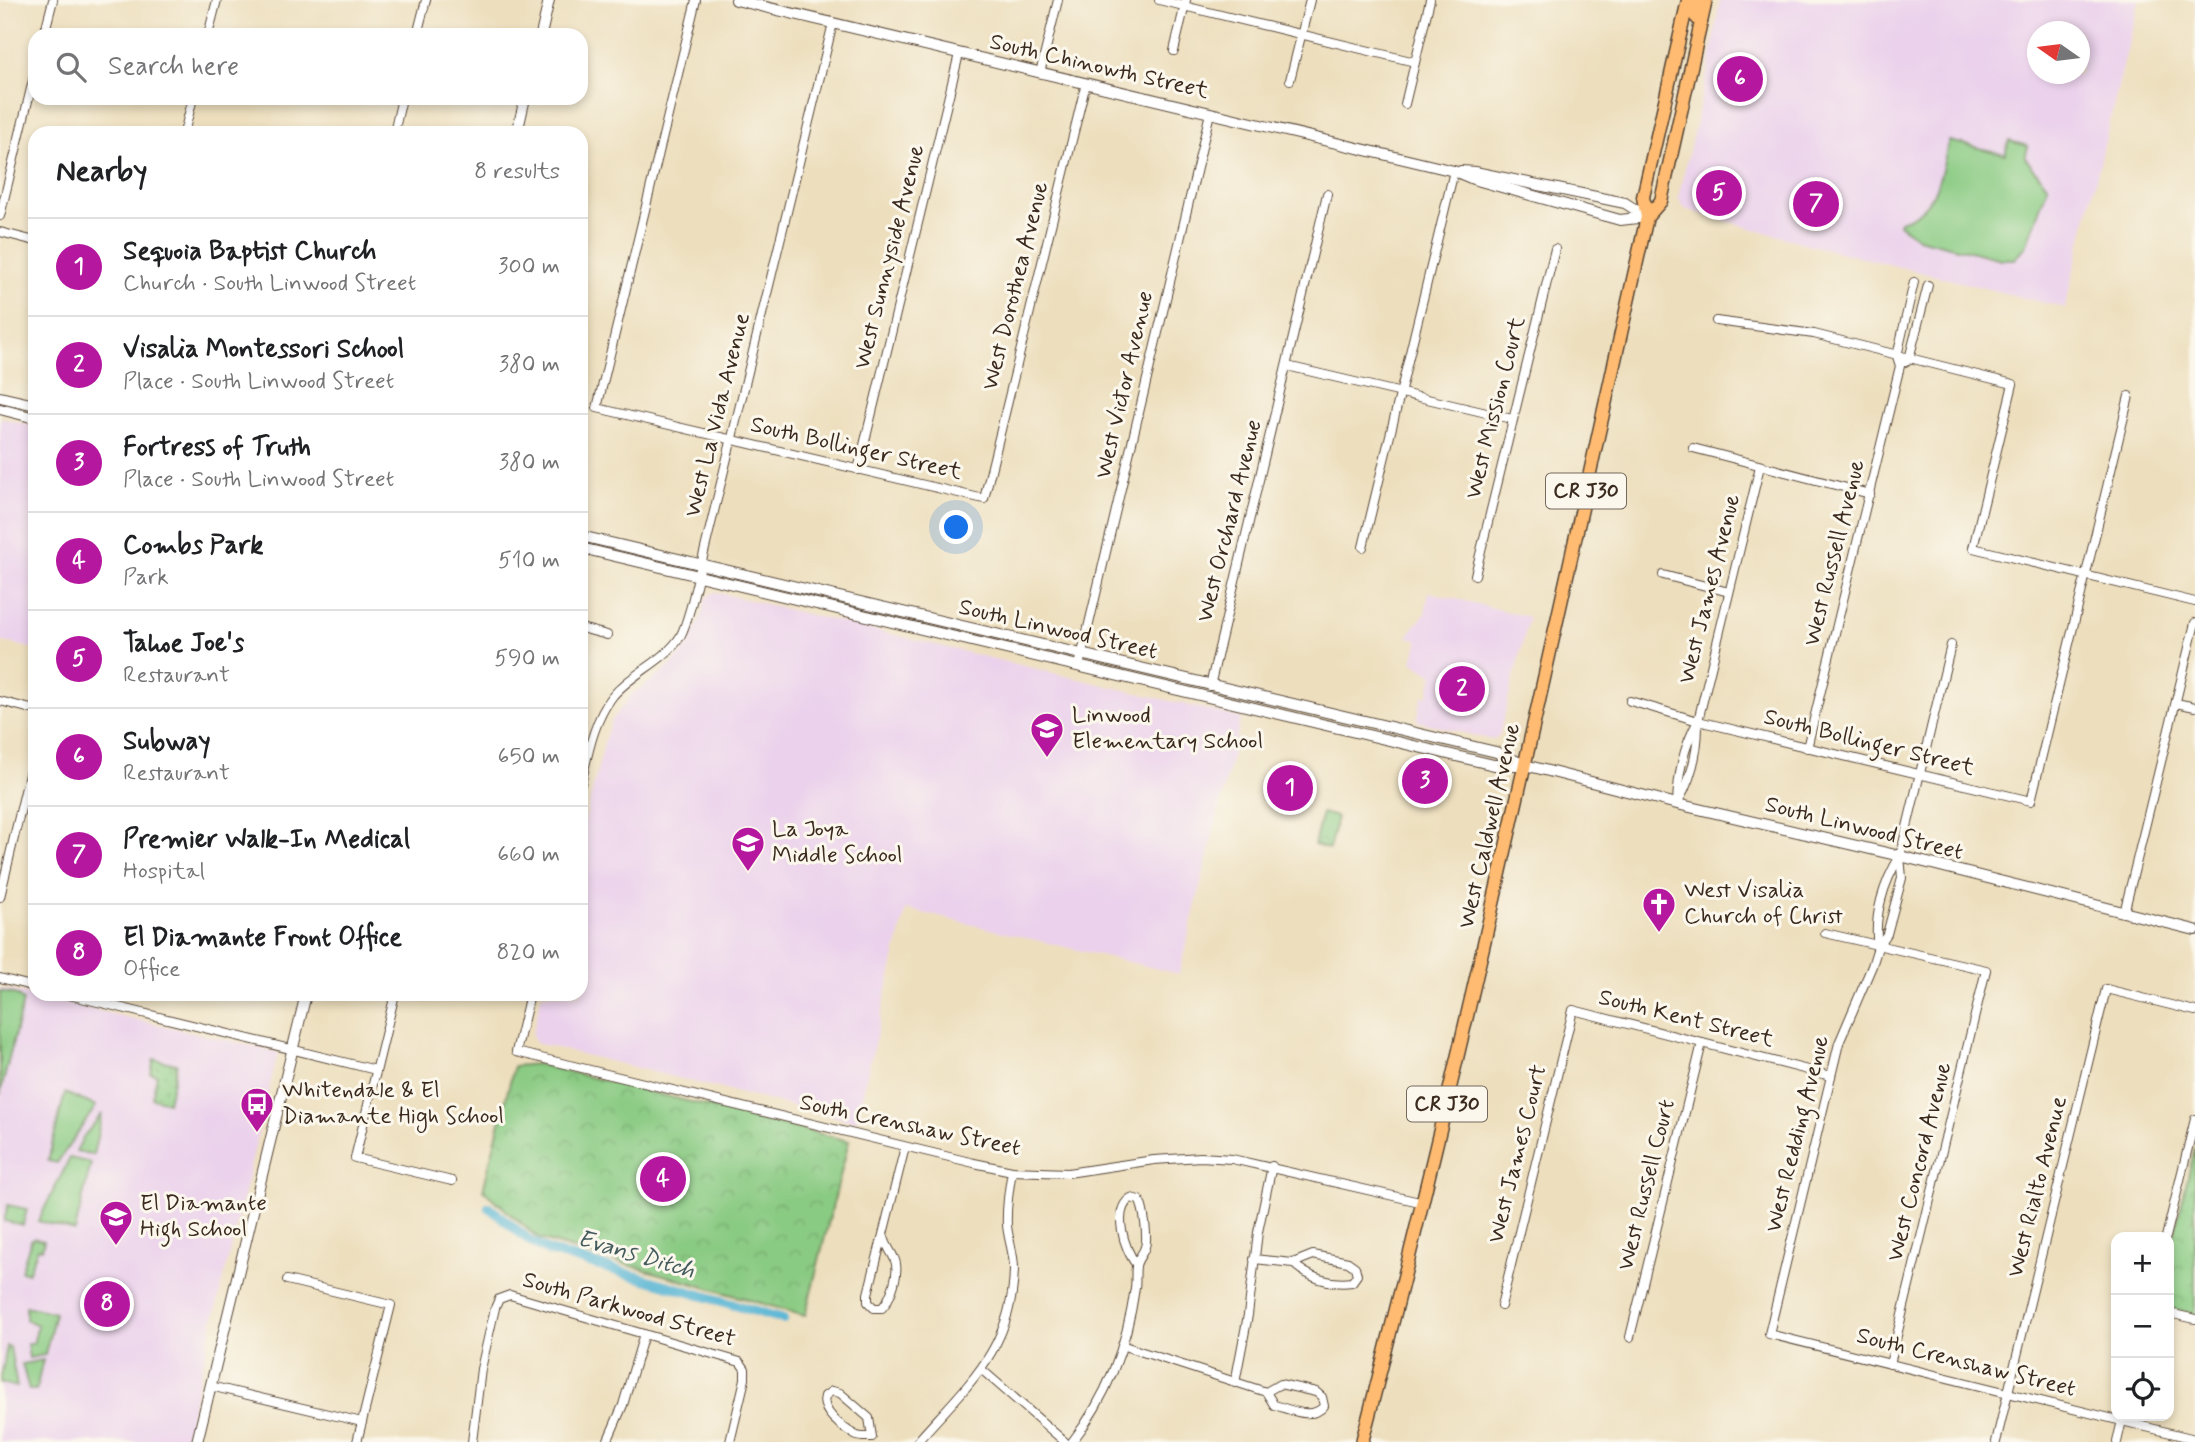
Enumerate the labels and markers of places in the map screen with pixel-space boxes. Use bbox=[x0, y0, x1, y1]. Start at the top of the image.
pin: 6 bbox=[1717, 53, 1763, 105]
pin: 5 bbox=[1696, 167, 1742, 219]
pin: 7 bbox=[1793, 178, 1839, 230]
pin: 2 bbox=[1439, 663, 1485, 715]
place label: Linwood Elementary School bbox=[1072, 701, 1263, 757]
school or university icon: Linwood Elementary School bbox=[1028, 710, 1066, 759]
pin: 3 bbox=[1402, 755, 1448, 807]
pin: 1 bbox=[1267, 762, 1313, 814]
place label: La Joya Middle School bbox=[772, 815, 902, 871]
school or university icon: La Joya Middle School bbox=[729, 824, 767, 873]
place label: West Visalia Church of Christ bbox=[1684, 876, 1843, 932]
church icon: West Visalia Church of Christ bbox=[1640, 885, 1678, 934]
place label: Whitendale & El Diamante High School bbox=[282, 1076, 504, 1134]
bus stop icon: Whitendale & El Diamante High School bbox=[238, 1085, 276, 1134]
pin: 4 bbox=[640, 1153, 686, 1205]
place label: El Diamante High School bbox=[140, 1189, 267, 1247]
school or university icon: El Diamante High School bbox=[97, 1198, 135, 1247]
pin: 8 bbox=[84, 1278, 130, 1330]

